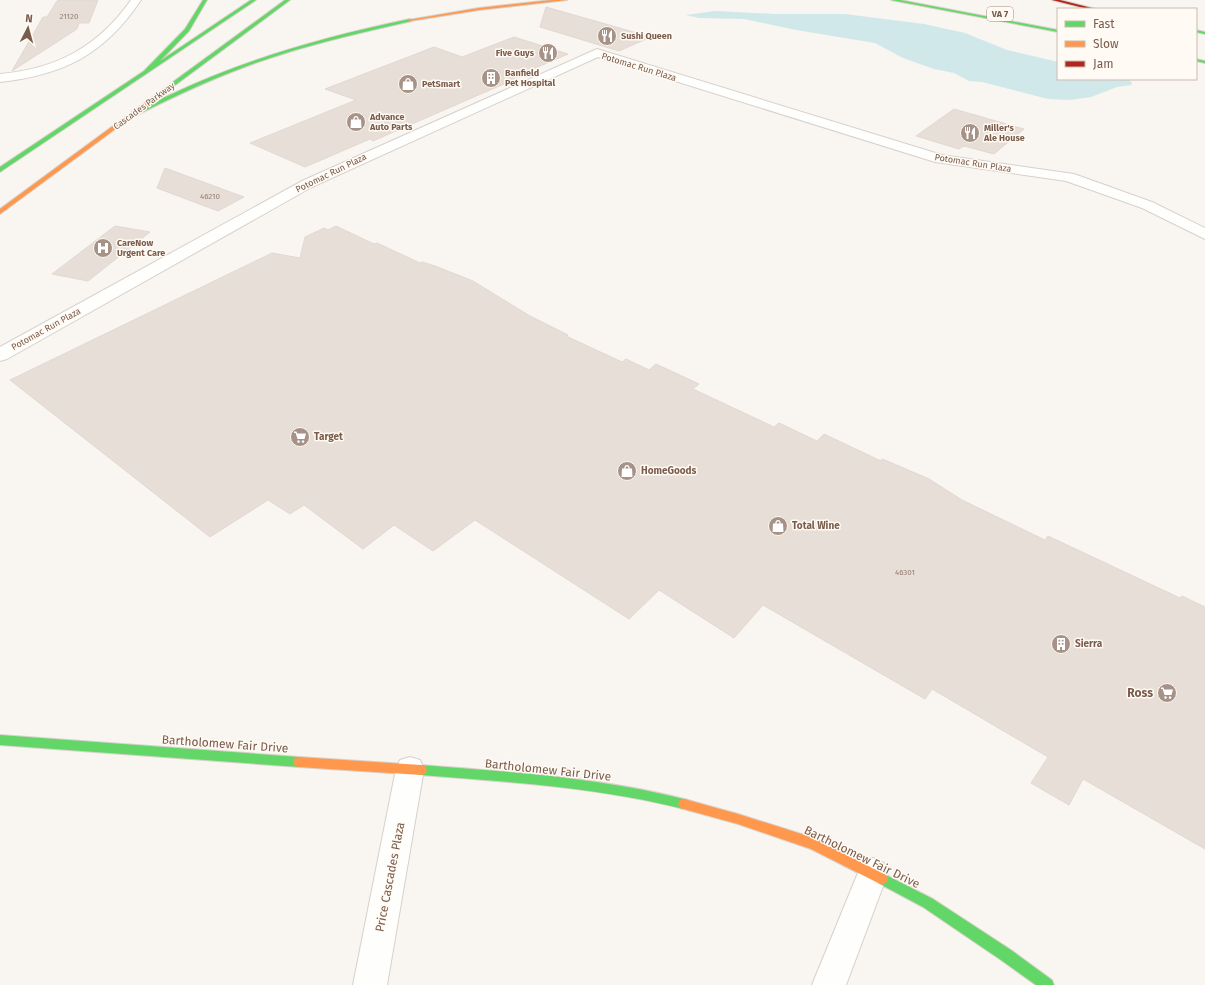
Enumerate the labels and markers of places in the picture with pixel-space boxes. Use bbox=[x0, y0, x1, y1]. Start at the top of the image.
restaurant icon: Sushi Queen bbox=[596, 25, 618, 47]
place label: Sushi Queen bbox=[621, 31, 672, 41]
restaurant icon: Five Guys bbox=[537, 42, 559, 64]
place label: Five Guys bbox=[496, 48, 535, 58]
building icon: Banfield Pet Hospital bbox=[480, 67, 502, 89]
place label: Banfield Pet Hospital bbox=[505, 68, 555, 88]
shop icon: PetSmart bbox=[397, 73, 419, 95]
place label: PetSmart bbox=[422, 79, 461, 89]
shop icon: Advance Auto Parts bbox=[345, 111, 367, 133]
place label: Advance Auto Parts bbox=[369, 112, 413, 132]
restaurant icon: Miller's Ale House bbox=[959, 122, 981, 144]
place label: Miller's Ale House bbox=[983, 123, 1025, 143]
hospital icon: CareNow Urgent Care bbox=[92, 237, 114, 259]
place label: CareNow Urgent Care bbox=[117, 238, 165, 258]
supermarket icon: Target bbox=[289, 426, 311, 448]
place label: Target bbox=[314, 431, 343, 443]
shop icon: HomeGoods bbox=[616, 460, 638, 482]
place label: HomeGoods bbox=[641, 465, 697, 477]
shop icon: Total Wine bbox=[767, 515, 789, 537]
place label: Total Wine bbox=[792, 520, 840, 532]
building icon: Sierra bbox=[1050, 633, 1072, 655]
place label: Sierra bbox=[1075, 638, 1103, 650]
supermarket icon: Ross bbox=[1156, 682, 1178, 704]
place label: Ross bbox=[1127, 686, 1153, 700]

